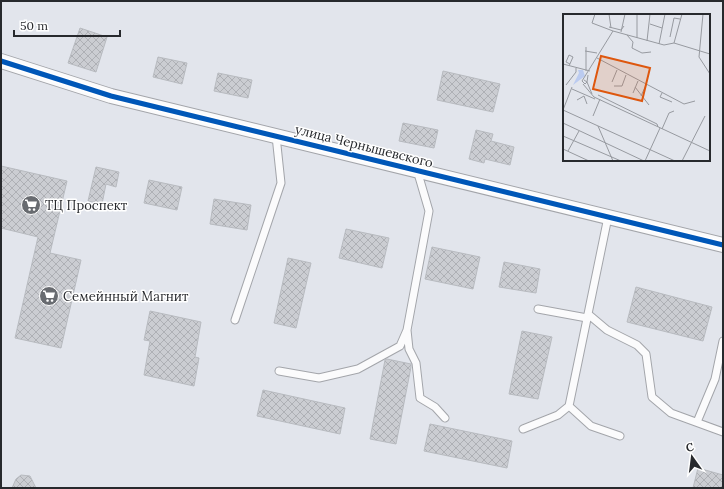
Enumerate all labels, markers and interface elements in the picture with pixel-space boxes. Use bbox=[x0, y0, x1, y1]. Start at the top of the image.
scale bar bbox=[14, 12, 120, 38]
inset map bbox=[563, 14, 710, 161]
text: 50 m bbox=[20, 18, 48, 33]
street label: улица Чернышевского bbox=[293, 121, 435, 171]
supermarket icon: ТЦ Проспект bbox=[20, 194, 42, 216]
place label: ТЦ Проспект bbox=[45, 197, 128, 214]
supermarket icon: Семейнный Магнит bbox=[38, 285, 60, 307]
place label: Семейнный Магнит bbox=[63, 288, 189, 305]
north arrow bbox=[672, 437, 712, 477]
text: С bbox=[684, 439, 695, 455]

